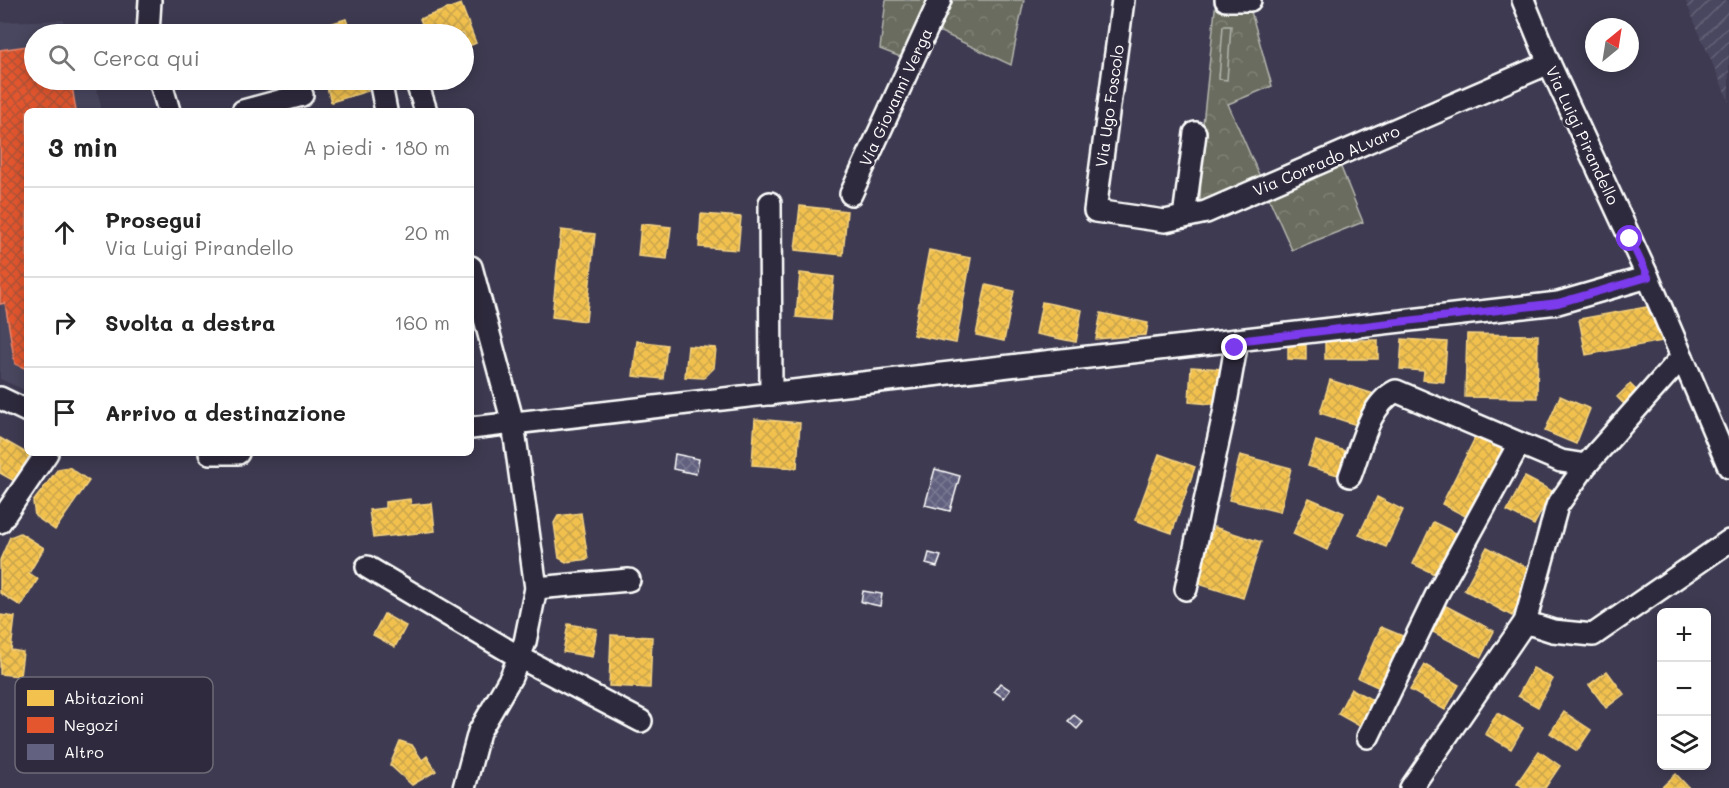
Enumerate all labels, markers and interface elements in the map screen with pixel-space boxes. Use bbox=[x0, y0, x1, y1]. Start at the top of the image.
north arrow bbox=[1585, 18, 1639, 72]
search box bbox=[24, 24, 474, 90]
street label: Via Giovanni Verga bbox=[854, 24, 936, 169]
icon: search bbox=[45, 41, 78, 74]
text: Cerca qui bbox=[93, 43, 200, 72]
street label: Via Ugo Foscolo bbox=[1090, 43, 1128, 169]
street label: Via Luigi Pirandello bbox=[1542, 62, 1624, 208]
street label: Via Corrado ALvaro bbox=[1249, 120, 1403, 200]
text: 3 min bbox=[48, 130, 117, 164]
text: A piedi · 180 m bbox=[303, 134, 450, 160]
text: Prosegui bbox=[105, 205, 202, 234]
icon: ahead bbox=[48, 216, 81, 249]
text: 20 m bbox=[404, 219, 450, 245]
route start bbox=[1616, 225, 1642, 251]
text: Via Luigi Pirandello bbox=[105, 234, 293, 260]
icon: right bbox=[48, 306, 81, 339]
text: Svolta a destra bbox=[105, 308, 275, 337]
text: 160 m bbox=[394, 309, 450, 335]
route end bbox=[1221, 334, 1247, 360]
icon: arrive bbox=[48, 396, 81, 429]
text: Arrivo a destinazione bbox=[105, 398, 346, 427]
map controls bbox=[1657, 608, 1711, 770]
button: + bbox=[1657, 608, 1711, 662]
button: − bbox=[1657, 662, 1711, 716]
legend bbox=[15, 677, 213, 773]
text: Abitazioni bbox=[64, 687, 144, 708]
text: Negozi bbox=[64, 714, 118, 735]
button: layers bbox=[1657, 716, 1711, 770]
text: Altro bbox=[64, 741, 104, 762]

